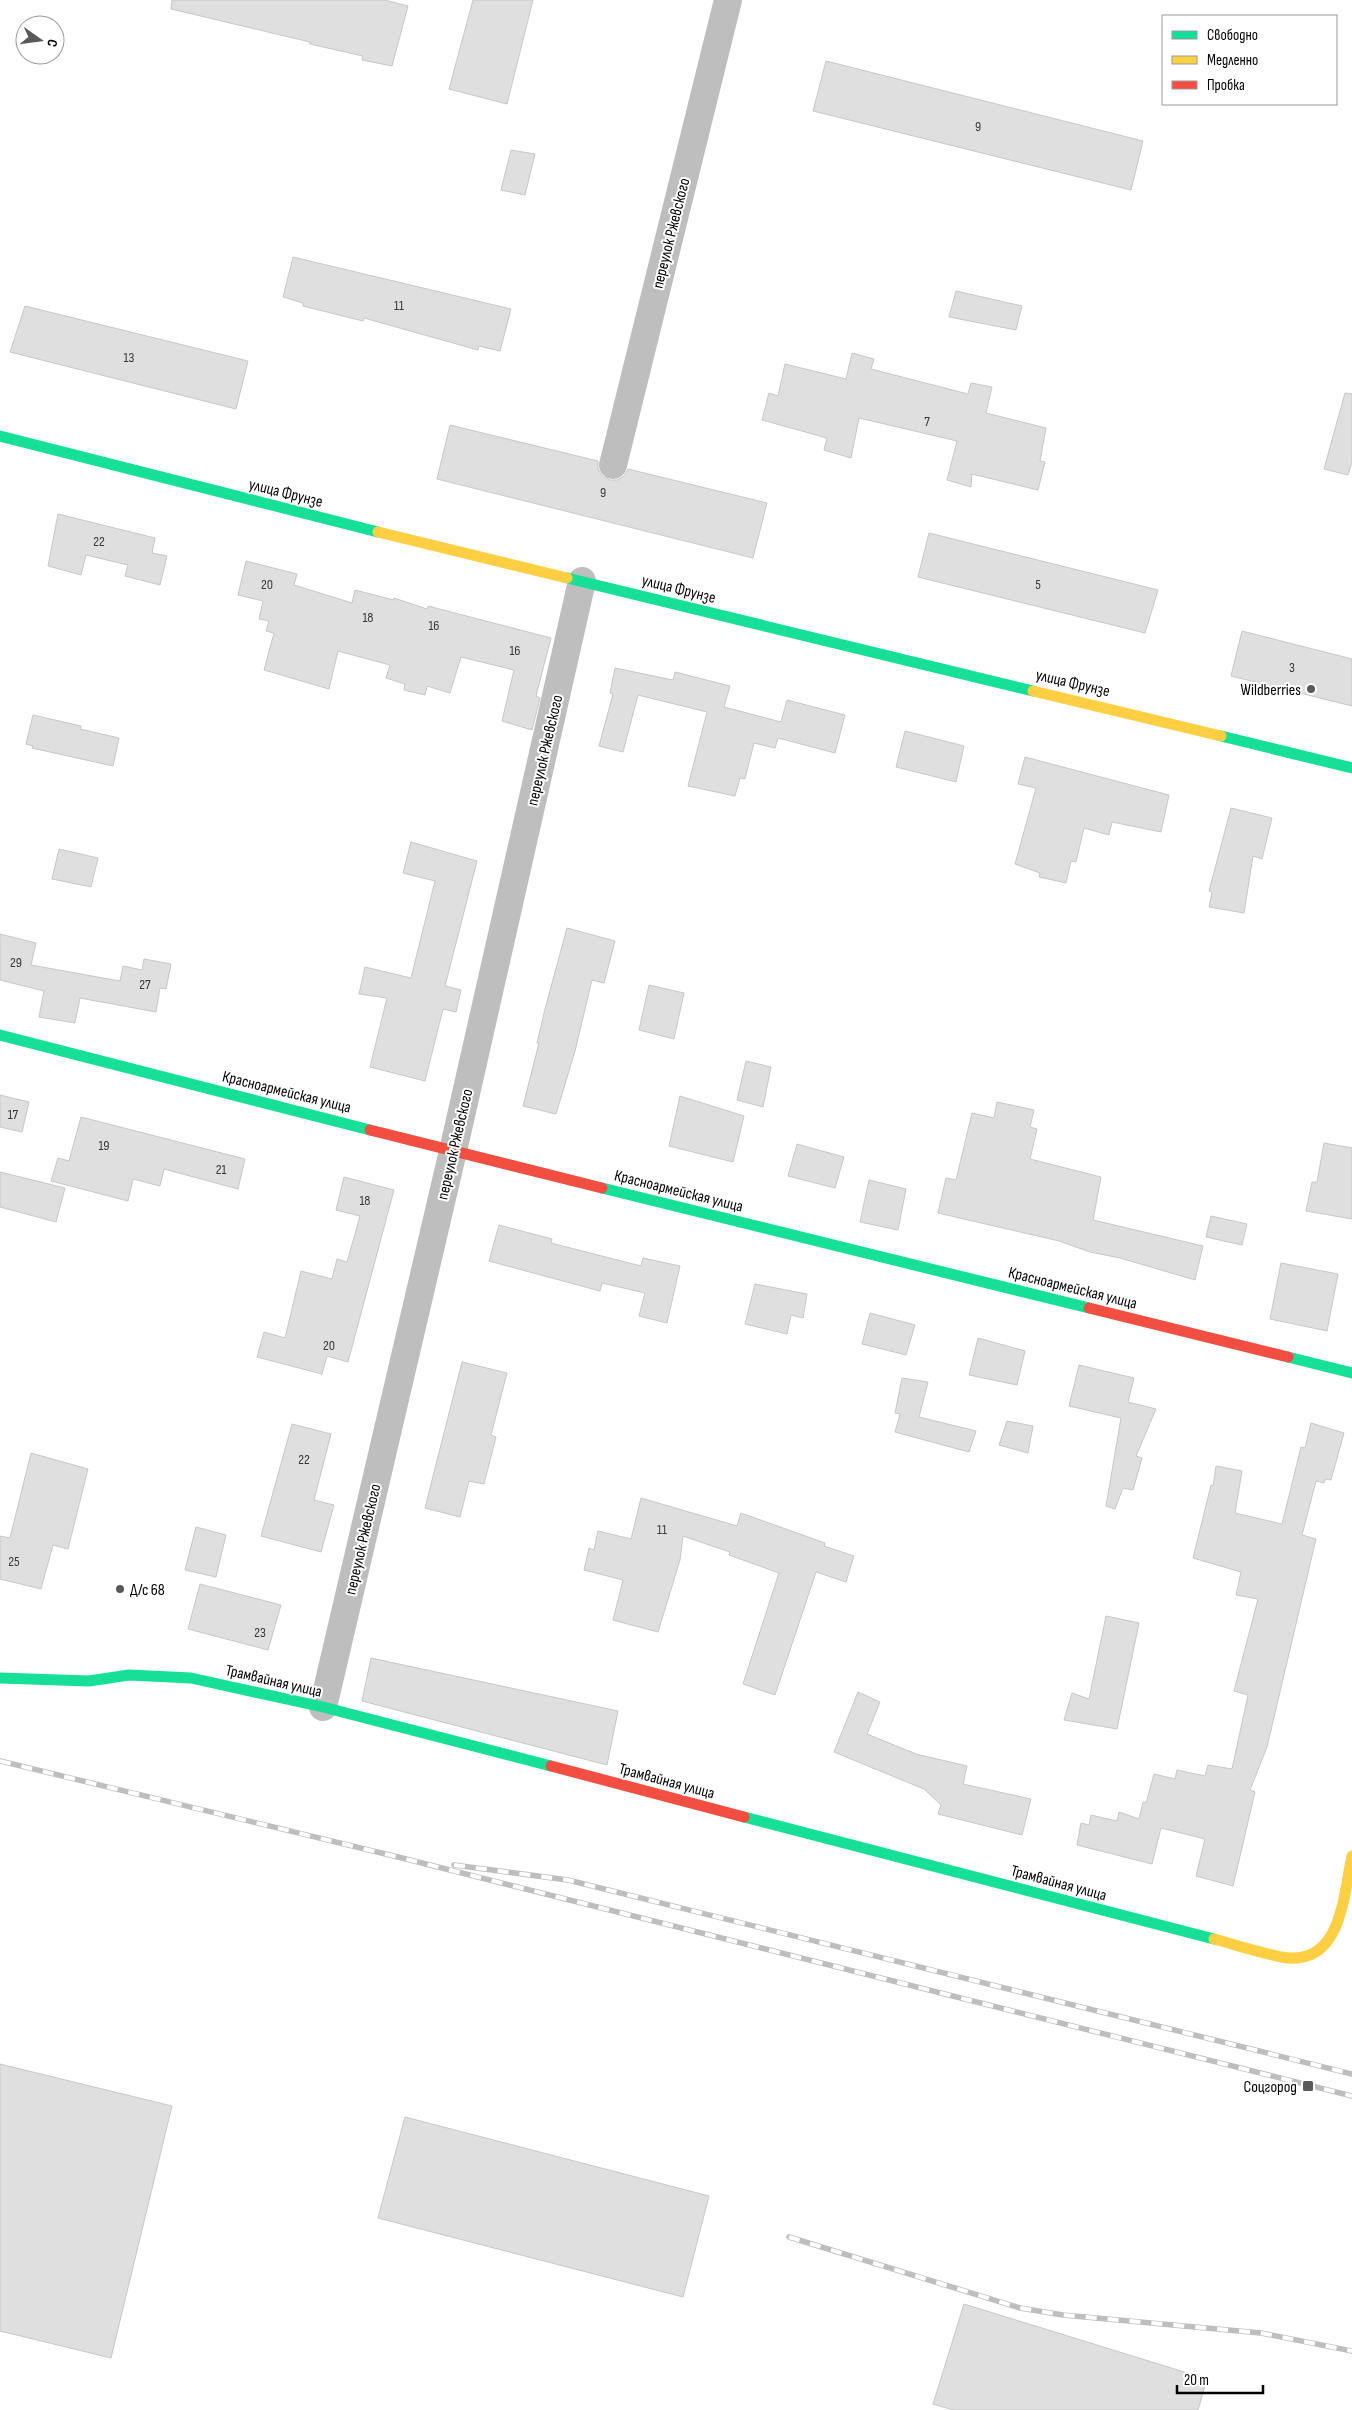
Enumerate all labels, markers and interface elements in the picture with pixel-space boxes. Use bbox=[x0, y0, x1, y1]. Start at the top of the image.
north arrow bbox=[15, 15, 65, 65]
legend bbox=[1162, 15, 1337, 105]
text: Свободно bbox=[1207, 26, 1258, 45]
text: С bbox=[43, 37, 61, 49]
text: Медленно bbox=[1207, 51, 1258, 70]
text: Пробка bbox=[1207, 76, 1245, 95]
house number: 9 bbox=[975, 118, 981, 135]
street label: переулок Ржевского bbox=[649, 176, 694, 291]
house number: 11 bbox=[394, 297, 404, 314]
house number: 13 bbox=[124, 349, 135, 366]
house number: 7 bbox=[924, 413, 930, 430]
street label: улица Фрунзе bbox=[247, 475, 325, 512]
house number: 9 bbox=[600, 484, 606, 501]
house number: 22 bbox=[93, 533, 105, 550]
street label: улица Фрунзе bbox=[640, 571, 718, 608]
house number: 20 bbox=[261, 576, 273, 593]
house number: 5 bbox=[1035, 576, 1041, 593]
house number: 18 bbox=[362, 609, 374, 626]
house number: 16 bbox=[428, 617, 440, 634]
house number: 16 bbox=[509, 642, 521, 659]
house number: 3 bbox=[1289, 659, 1295, 676]
street label: улица Фрунзе bbox=[1034, 666, 1112, 701]
place label: Wildberries bbox=[1241, 681, 1301, 700]
marker: Wildberries bbox=[1305, 683, 1317, 695]
street label: переулок Ржевского bbox=[523, 693, 567, 808]
house number: 29 bbox=[10, 954, 22, 971]
house number: 27 bbox=[139, 976, 151, 993]
street label: Красноармейская улица bbox=[220, 1067, 353, 1118]
street label: переулок Ржевского bbox=[433, 1087, 477, 1202]
house number: 17 bbox=[8, 1106, 19, 1123]
house number: 19 bbox=[98, 1137, 110, 1154]
house number: 21 bbox=[216, 1161, 226, 1178]
street label: Красноармейская улица bbox=[612, 1166, 745, 1217]
house number: 18 bbox=[359, 1192, 371, 1209]
street label: Красноармейская улица bbox=[1006, 1263, 1139, 1314]
house number: 20 bbox=[323, 1337, 335, 1354]
house number: 22 bbox=[298, 1451, 310, 1468]
street label: переулок Ржевского bbox=[341, 1482, 385, 1597]
house number: 11 bbox=[657, 1521, 667, 1538]
house number: 25 bbox=[8, 1553, 20, 1570]
place label: Д/с 68 bbox=[130, 1581, 165, 1600]
marker: Д/с 68 bbox=[114, 1583, 126, 1595]
house number: 23 bbox=[254, 1624, 266, 1641]
street label: Трамвайная улица bbox=[224, 1661, 324, 1702]
street label: Трамвайная улица bbox=[617, 1760, 717, 1803]
street label: Трамвайная улица bbox=[1009, 1862, 1109, 1905]
place label: Соцгород bbox=[1244, 2078, 1297, 2097]
marker: Соцгород bbox=[1301, 2079, 1315, 2093]
scale bar bbox=[1177, 2362, 1263, 2394]
text: 20 m bbox=[1184, 2371, 1209, 2390]

